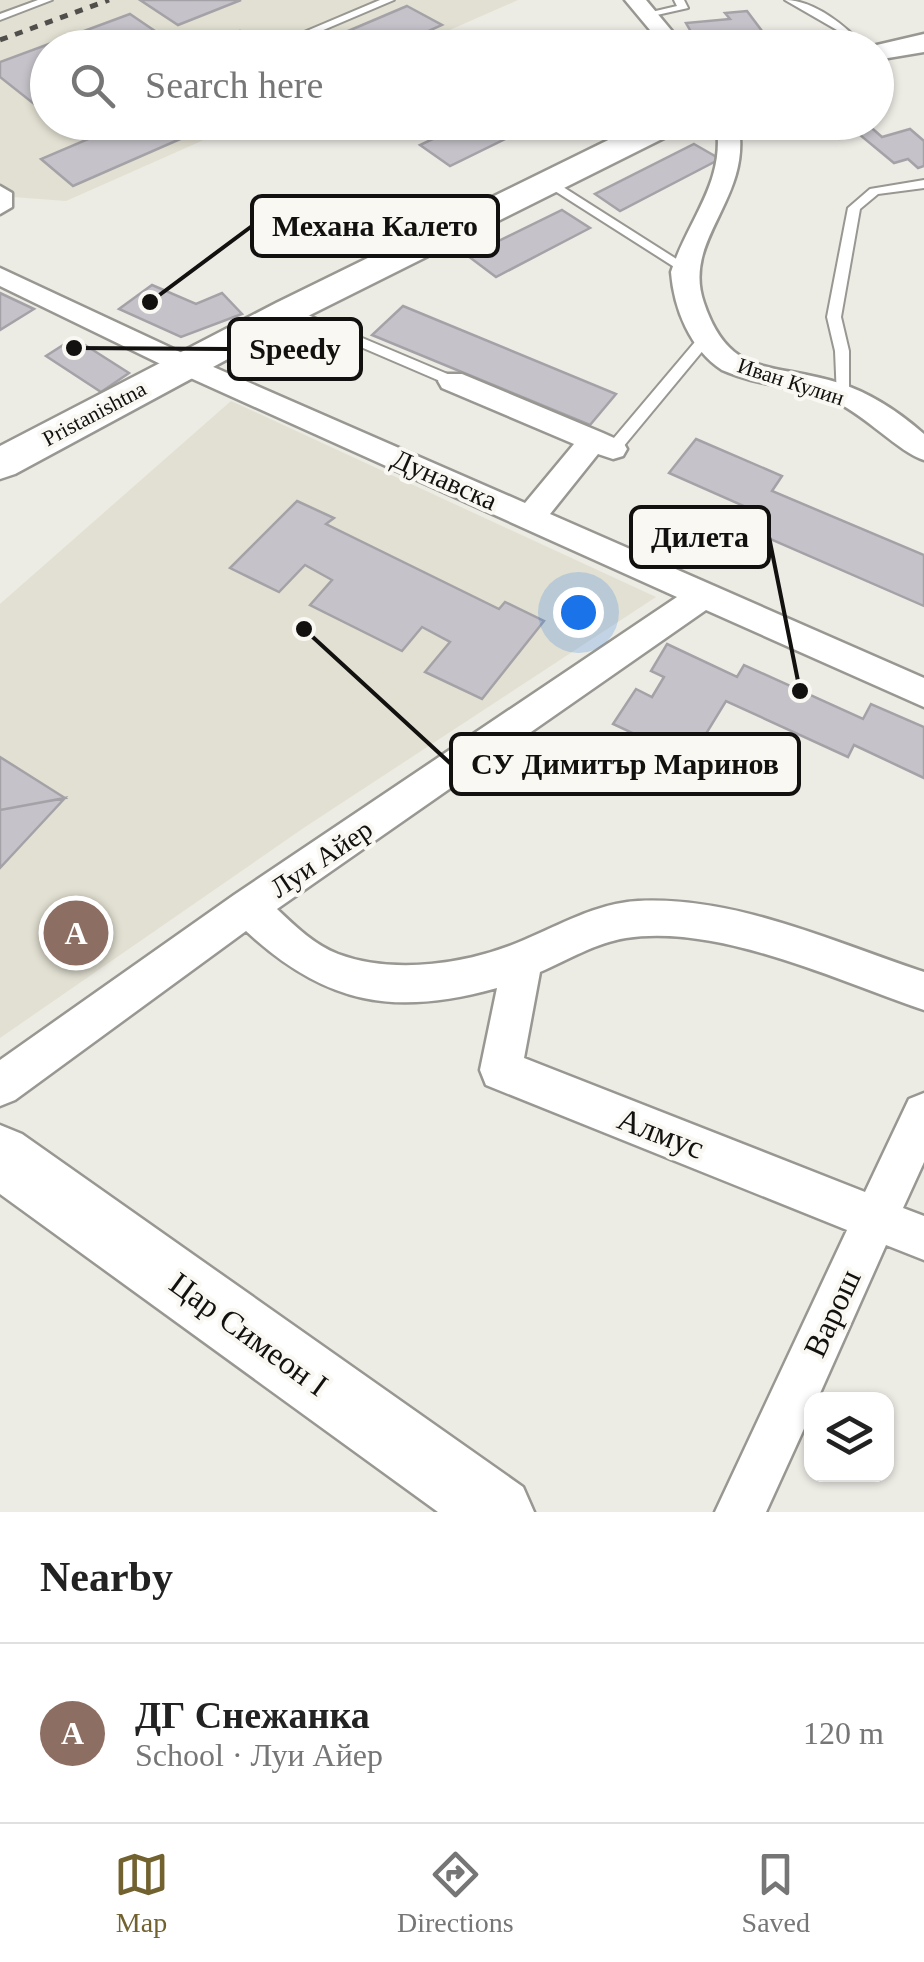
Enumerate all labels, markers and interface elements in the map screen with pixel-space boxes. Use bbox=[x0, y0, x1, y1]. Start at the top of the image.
search box bbox=[30, 30, 894, 140]
icon: search bbox=[65, 58, 120, 113]
text: Search here bbox=[145, 64, 323, 106]
callout: Механа Калето bbox=[252, 196, 498, 256]
text: Механа Калето bbox=[272, 209, 478, 242]
callout: Speedy bbox=[229, 319, 361, 379]
text: Speedy bbox=[249, 332, 341, 365]
street label: Иван Кулин bbox=[734, 352, 848, 411]
street label: Pristanishtna bbox=[38, 376, 150, 451]
street label: Дунавска bbox=[388, 443, 503, 517]
callout: Дилета bbox=[631, 507, 769, 567]
text: Дилета bbox=[651, 520, 749, 553]
your location bbox=[553, 587, 604, 638]
callout: СУ Димитър Маринов bbox=[451, 734, 799, 794]
text: СУ Димитър Маринов bbox=[471, 747, 779, 780]
street label: Луи Айер bbox=[265, 813, 378, 904]
pin: A bbox=[44, 896, 108, 970]
street label: Алмус bbox=[613, 1100, 709, 1166]
street label: Варош bbox=[796, 1263, 868, 1362]
street label: Цар Симеон I bbox=[163, 1265, 335, 1403]
map controls bbox=[804, 1392, 894, 1482]
button: layers bbox=[804, 1392, 894, 1482]
text: Nearby bbox=[40, 1554, 173, 1600]
text: ДГ Снежанка bbox=[135, 1694, 370, 1736]
text: A bbox=[61, 1715, 84, 1751]
text: 120 m bbox=[803, 1715, 884, 1751]
text: School · Луи Айер bbox=[135, 1737, 383, 1773]
tab: Map bbox=[114, 1847, 169, 1939]
tab: Directions bbox=[397, 1847, 514, 1939]
tab: Saved bbox=[742, 1847, 810, 1939]

